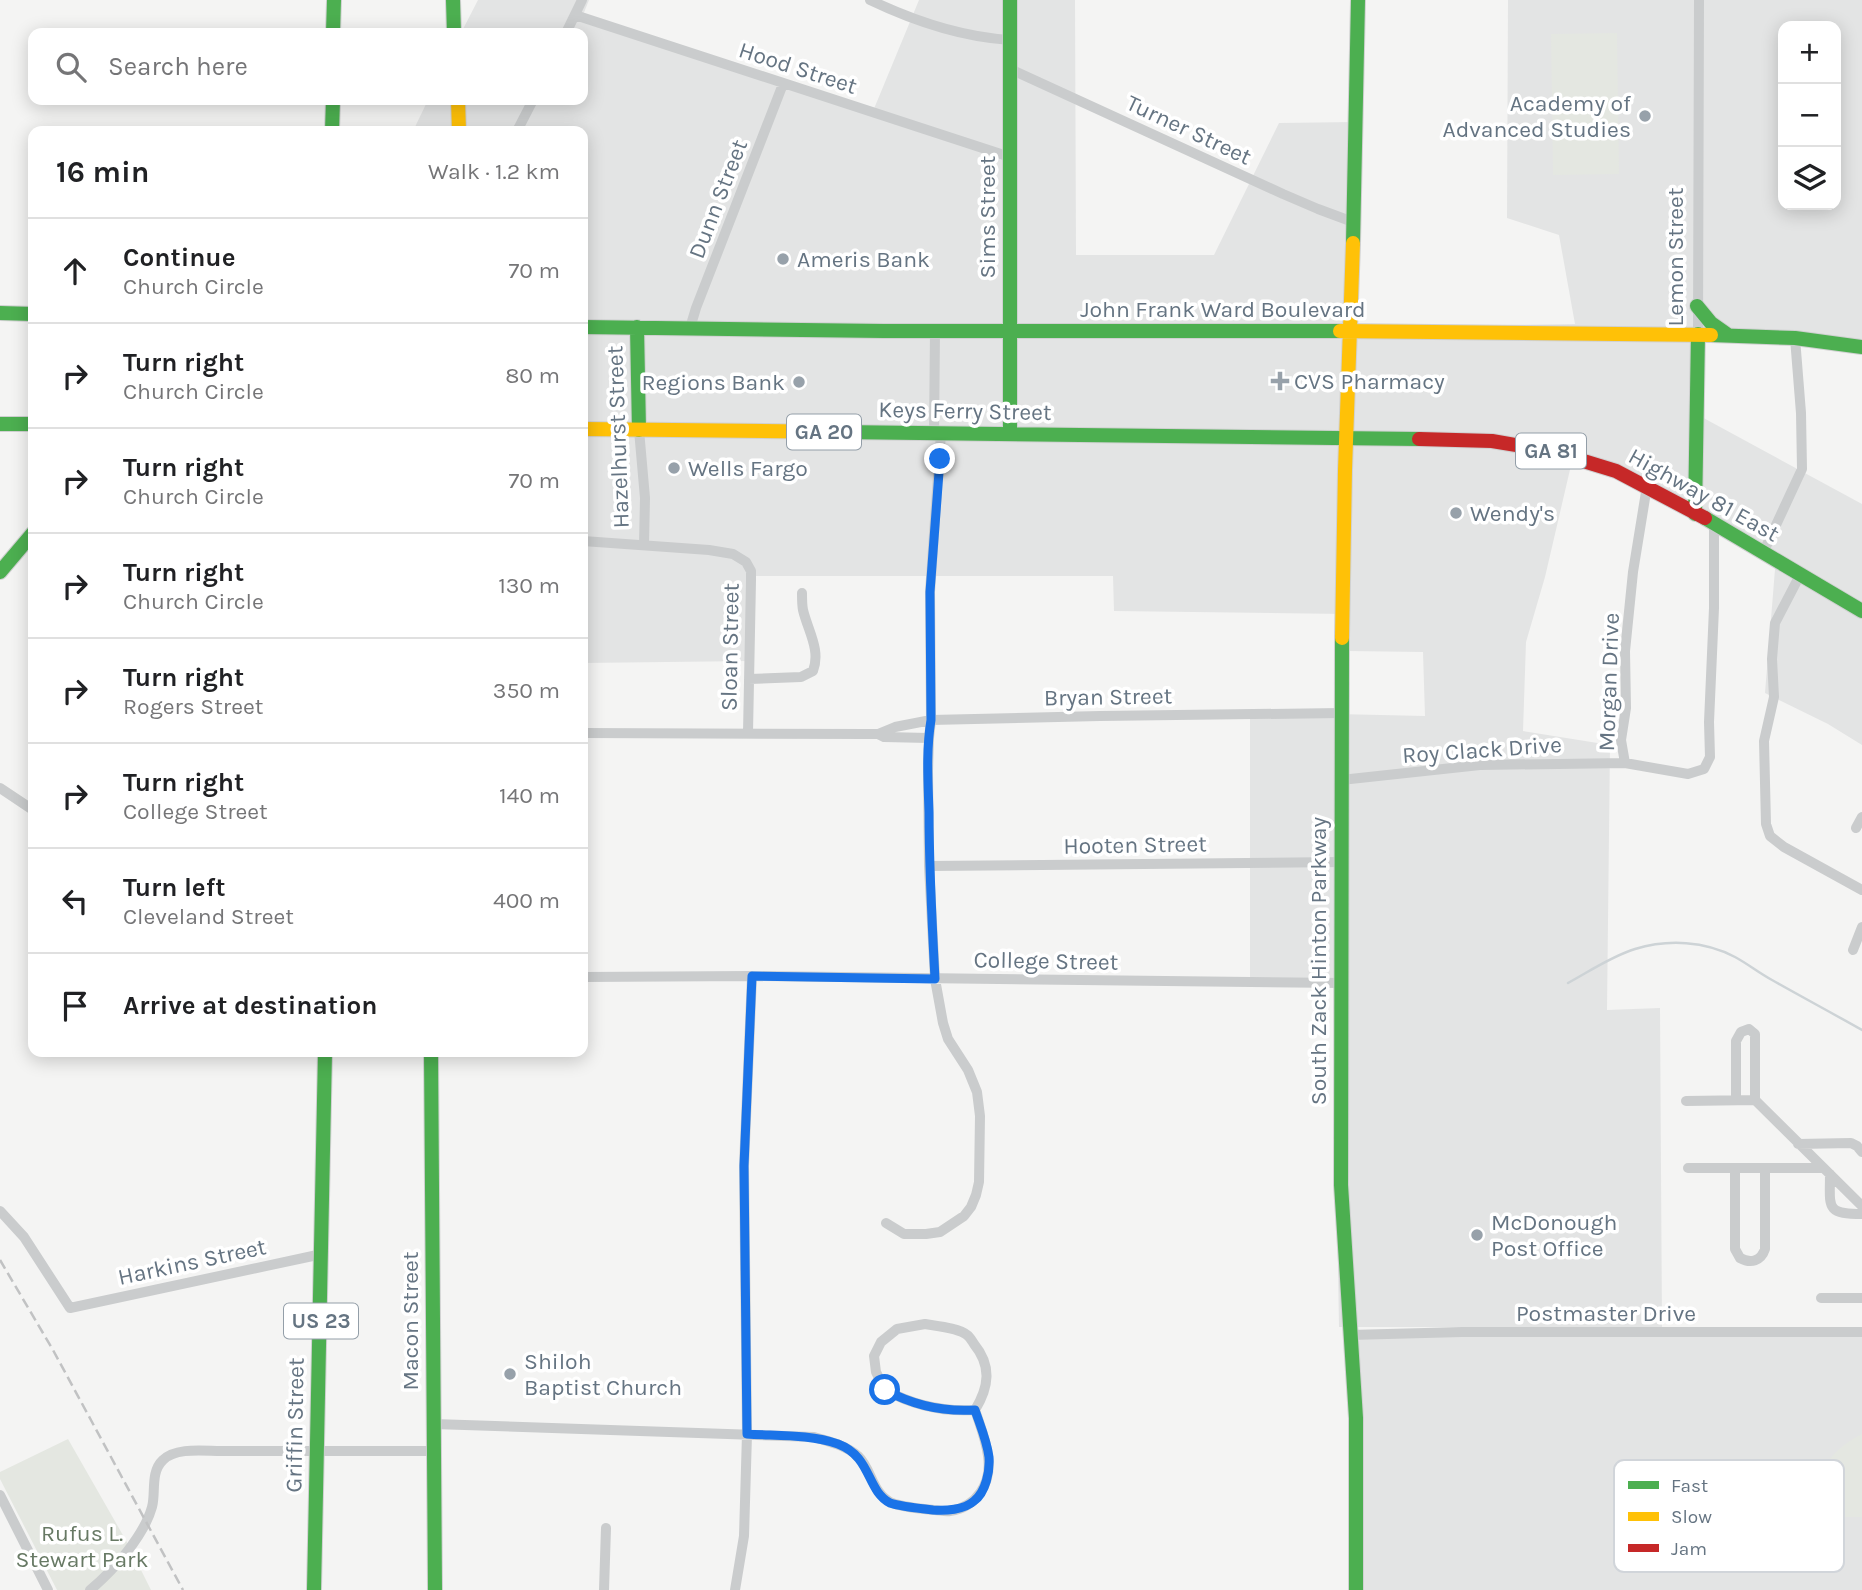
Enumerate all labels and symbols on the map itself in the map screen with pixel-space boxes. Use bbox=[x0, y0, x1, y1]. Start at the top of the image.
street label: Hood Street bbox=[735, 36, 861, 100]
street label: Turner Street bbox=[1122, 89, 1256, 171]
place label: Academy of Advanced Studies bbox=[1442, 90, 1631, 143]
marker: Academy of Advanced Studies bbox=[1637, 108, 1653, 124]
street label: Dunn Street bbox=[683, 135, 753, 262]
street label: Sims Street bbox=[974, 155, 1001, 278]
street label: Lemon Street bbox=[1662, 187, 1689, 327]
place label: Ameris Bank bbox=[797, 246, 930, 273]
marker: Ameris Bank bbox=[775, 251, 791, 267]
street label: John Frank Ward Boulevard bbox=[1080, 296, 1366, 323]
street label: Hazelhurst Street bbox=[601, 345, 635, 529]
place label: CVS Pharmacy bbox=[1294, 368, 1445, 395]
place label: Regions Bank bbox=[641, 369, 785, 396]
marker: CVS Pharmacy bbox=[1272, 373, 1288, 389]
marker: Regions Bank bbox=[791, 374, 807, 390]
street label: Keys Ferry Street bbox=[878, 396, 1052, 426]
road number: GA 20 bbox=[787, 414, 861, 450]
road number: GA 81 bbox=[1516, 434, 1586, 468]
street label: Highway 81 East bbox=[1624, 442, 1784, 548]
route end bbox=[924, 443, 955, 474]
place label: Wells Fargo bbox=[688, 455, 808, 482]
marker: Wells Fargo bbox=[666, 460, 682, 476]
place label: Wendy's bbox=[1470, 500, 1555, 527]
marker: Wendy's bbox=[1448, 505, 1464, 521]
street label: Sloan Street bbox=[715, 582, 745, 711]
street label: Morgan Drive bbox=[1593, 612, 1625, 752]
street label: Bryan Street bbox=[1044, 682, 1173, 712]
street label: Roy Clack Drive bbox=[1401, 731, 1563, 769]
street label: South Zack Hinton Parkway bbox=[1305, 817, 1332, 1105]
street label: Hooten Street bbox=[1063, 830, 1207, 860]
street label: College Street bbox=[973, 946, 1119, 976]
place label: McDonough Post Office bbox=[1491, 1209, 1617, 1262]
marker: McDonough Post Office bbox=[1469, 1227, 1485, 1243]
street label: Harkins Street bbox=[115, 1233, 269, 1291]
street label: Macon Street bbox=[397, 1251, 424, 1391]
street label: Postmaster Drive bbox=[1516, 1300, 1696, 1327]
road number: US 23 bbox=[284, 1304, 358, 1338]
place label: Shiloh Baptist Church bbox=[524, 1348, 682, 1401]
street label: Griffin Street bbox=[280, 1357, 310, 1493]
marker: Shiloh Baptist Church bbox=[502, 1366, 518, 1382]
route start bbox=[869, 1374, 900, 1405]
legend bbox=[1614, 1460, 1844, 1572]
text: Fast bbox=[1671, 1475, 1708, 1497]
text: Slow bbox=[1671, 1506, 1712, 1528]
park label: Rufus L. Stewart Park bbox=[16, 1520, 148, 1573]
text: Jam bbox=[1671, 1538, 1707, 1560]

